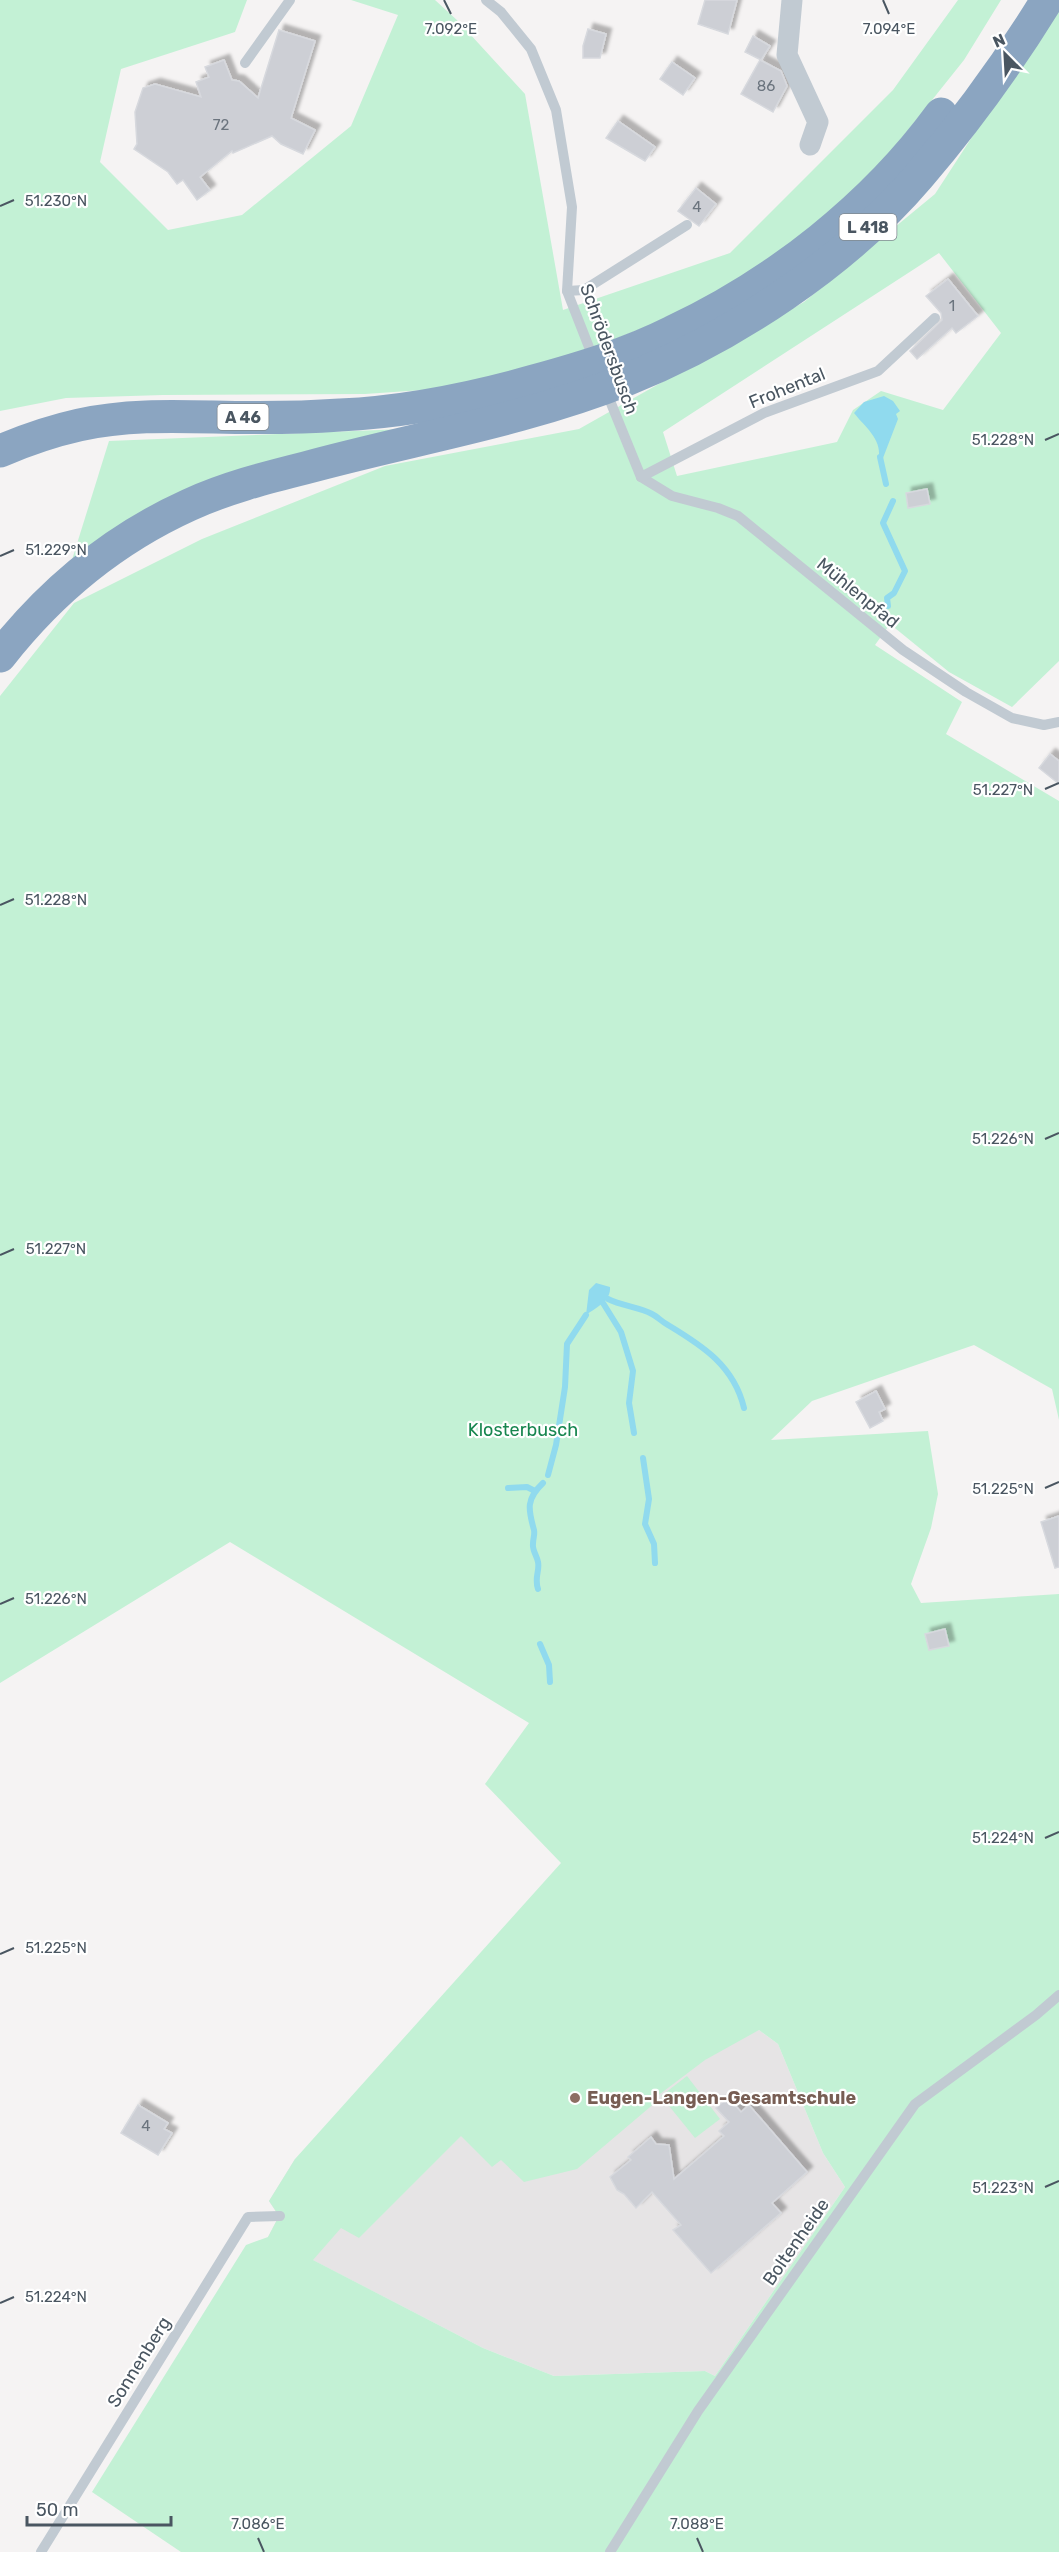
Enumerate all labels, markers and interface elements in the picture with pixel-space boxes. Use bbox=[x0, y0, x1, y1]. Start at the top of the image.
text: 7.092°E bbox=[425, 20, 477, 38]
text: 7.094°E bbox=[863, 20, 915, 38]
north arrow bbox=[975, 24, 1035, 84]
text: N bbox=[990, 30, 1008, 52]
house number: 86 bbox=[757, 77, 775, 95]
house number: 72 bbox=[213, 116, 229, 134]
text: 51.230°N bbox=[25, 192, 87, 210]
house number: 4 bbox=[692, 198, 702, 216]
road number: L 418 bbox=[840, 214, 896, 240]
street label: Schrödersbusch bbox=[575, 281, 643, 417]
house number: 1 bbox=[949, 297, 955, 315]
street label: Frohental bbox=[746, 363, 828, 413]
road number: A 46 bbox=[218, 404, 268, 430]
text: 51.228°N bbox=[972, 431, 1034, 449]
text: 51.229°N bbox=[25, 541, 87, 559]
street label: Mühlenpfad bbox=[812, 553, 904, 633]
text: 51.227°N bbox=[973, 781, 1033, 799]
text: 51.228°N bbox=[25, 891, 87, 909]
text: 51.226°N bbox=[972, 1130, 1034, 1148]
text: 51.227°N bbox=[26, 1240, 86, 1258]
park label: Klosterbusch bbox=[468, 1419, 578, 1441]
text: 51.225°N bbox=[972, 1480, 1034, 1498]
text: 51.226°N bbox=[25, 1590, 87, 1608]
text: 51.224°N bbox=[972, 1829, 1034, 1847]
text: 51.225°N bbox=[25, 1939, 87, 1957]
place label: Eugen-Langen-Gesamtschule bbox=[587, 2087, 856, 2109]
marker: Eugen-Langen-Gesamtschule bbox=[568, 2091, 582, 2105]
house number: 4 bbox=[141, 2117, 151, 2135]
text: 51.223°N bbox=[972, 2179, 1034, 2197]
street label: Boltenheide bbox=[758, 2194, 834, 2290]
text: 51.224°N bbox=[25, 2288, 87, 2306]
street label: Sonnenberg bbox=[103, 2313, 175, 2411]
scale bar bbox=[27, 2489, 171, 2527]
text: 50 m bbox=[36, 2499, 79, 2521]
text: 7.086°E bbox=[231, 2515, 285, 2533]
text: 7.088°E bbox=[670, 2515, 724, 2533]

